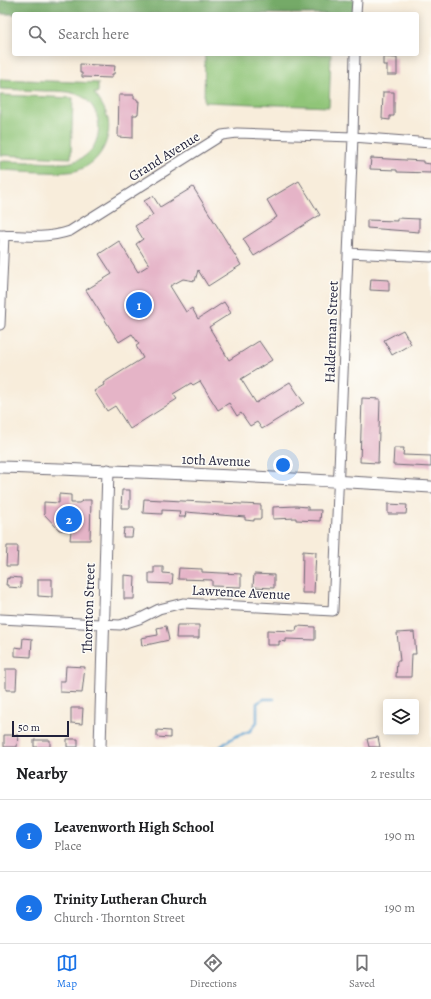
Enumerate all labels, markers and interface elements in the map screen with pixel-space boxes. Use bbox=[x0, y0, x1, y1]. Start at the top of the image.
search box bbox=[12, 12, 419, 56]
icon: search bbox=[26, 23, 48, 45]
text: Search here bbox=[58, 24, 129, 44]
street label: Grand Avenue bbox=[125, 127, 203, 186]
street label: Halderman Street bbox=[320, 280, 343, 384]
pin: 1 bbox=[126, 290, 152, 320]
street label: 10th Avenue bbox=[181, 450, 251, 471]
your location bbox=[273, 455, 293, 475]
pin: 2 bbox=[56, 504, 82, 534]
street label: Thornton Street bbox=[77, 562, 100, 653]
street label: Lawrence Avenue bbox=[191, 580, 291, 605]
map controls bbox=[383, 699, 419, 735]
button: layers bbox=[383, 699, 419, 735]
scale bar bbox=[12, 719, 69, 738]
text: 50 m bbox=[18, 720, 40, 735]
text: Nearby bbox=[16, 762, 67, 785]
text: 2 results bbox=[371, 765, 415, 782]
text: Leavenworth High School bbox=[54, 817, 214, 837]
text: 1 bbox=[27, 827, 31, 844]
text: 190 m bbox=[384, 827, 415, 844]
text: Place bbox=[54, 837, 82, 854]
text: Trinity Lutheran Church bbox=[54, 889, 207, 909]
text: 2 bbox=[26, 899, 32, 916]
text: 190 m bbox=[384, 899, 415, 916]
text: Church · Thornton Street bbox=[54, 909, 185, 926]
tab: Map bbox=[56, 952, 78, 991]
tab: Directions bbox=[190, 952, 237, 991]
tab: Saved bbox=[349, 952, 375, 991]

